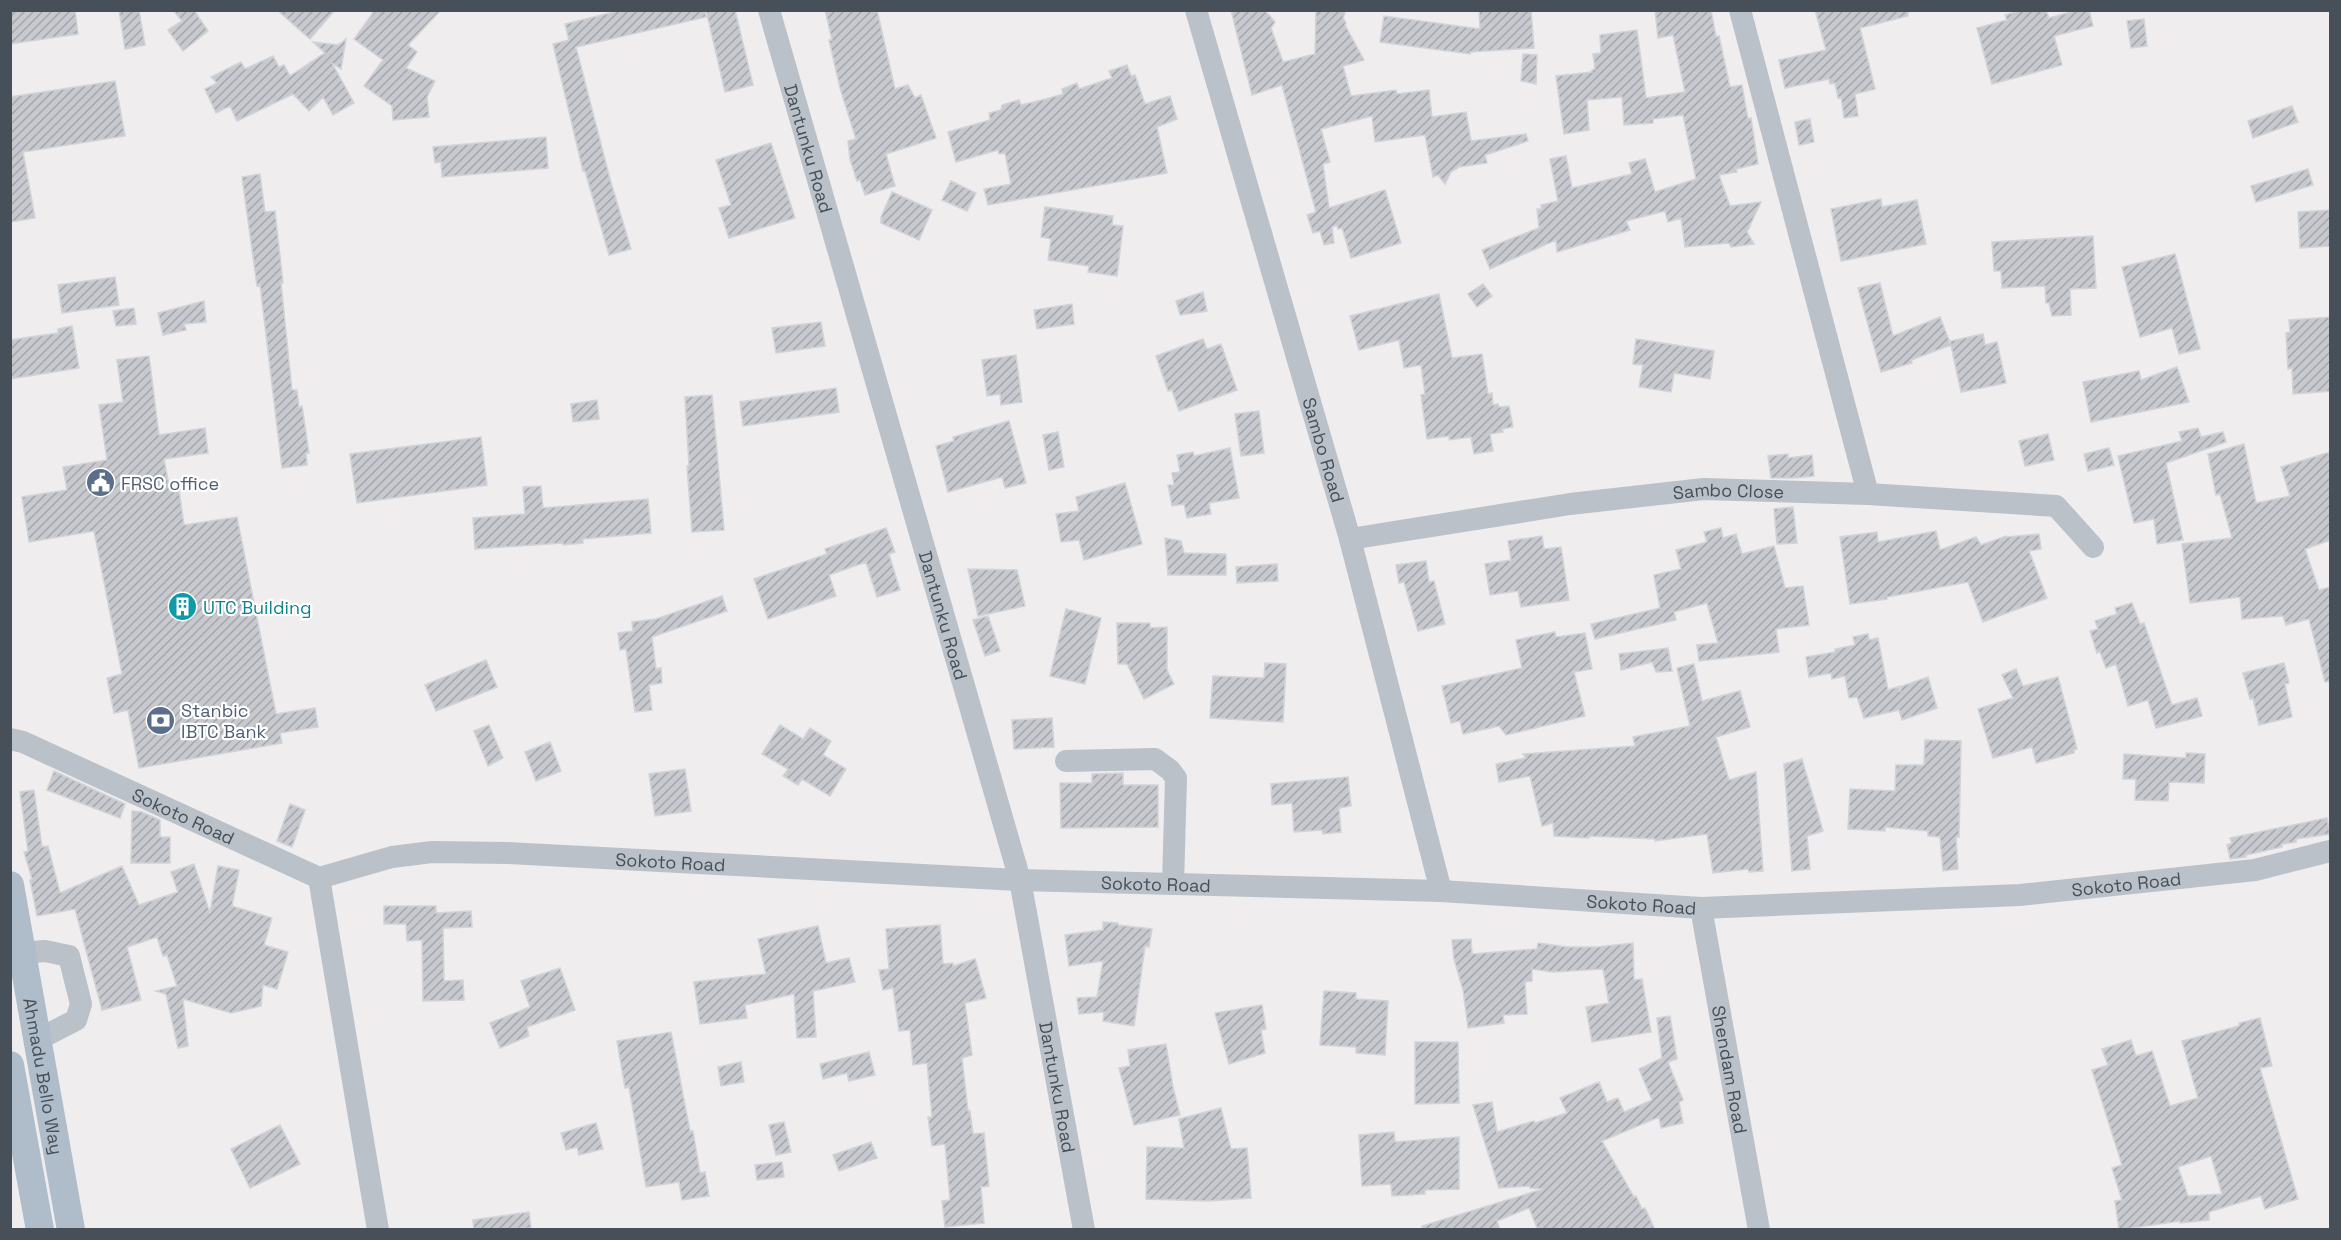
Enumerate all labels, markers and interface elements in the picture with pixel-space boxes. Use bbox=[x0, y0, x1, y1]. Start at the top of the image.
street label: Dantunku Road bbox=[779, 81, 838, 215]
street label: Sambo Road bbox=[1298, 394, 1350, 505]
public building icon: FRSC office bbox=[84, 467, 116, 499]
place label: FRSC office bbox=[121, 472, 219, 495]
street label: Sambo Close bbox=[1672, 477, 1784, 504]
street label: Dantunku Road bbox=[914, 548, 973, 682]
building icon: UTC Building bbox=[166, 591, 198, 623]
place label: UTC Building bbox=[203, 596, 312, 619]
place label: Stanbic IBTC Bank bbox=[181, 699, 267, 743]
bank icon: Stanbic IBTC Bank bbox=[144, 704, 176, 736]
street label: Sokoto Road bbox=[129, 782, 238, 849]
street label: Sokoto Road bbox=[615, 847, 726, 876]
street label: Sokoto Road bbox=[2070, 866, 2182, 901]
street label: Sokoto Road bbox=[1101, 871, 1211, 896]
street label: Sokoto Road bbox=[1586, 889, 1697, 919]
street label: Ahmadu Bello Way bbox=[19, 996, 69, 1156]
street label: Shendam Road bbox=[1707, 1003, 1753, 1135]
street label: Dantunku Road bbox=[1035, 1020, 1081, 1155]

